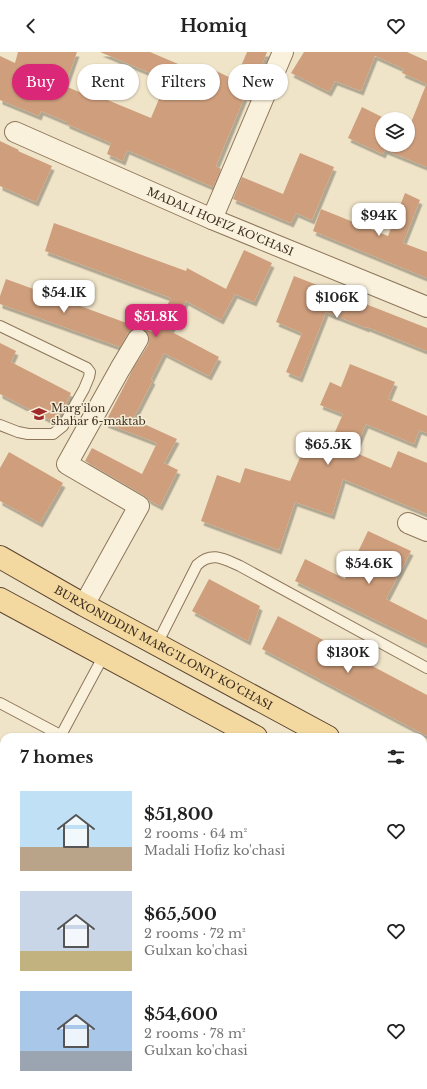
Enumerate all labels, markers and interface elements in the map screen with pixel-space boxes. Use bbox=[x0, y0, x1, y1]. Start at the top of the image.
icon: back bbox=[20, 15, 42, 37]
text: Homiq bbox=[180, 15, 247, 37]
icon: heart bbox=[385, 15, 407, 37]
chip: Buy bbox=[12, 64, 69, 100]
chip: Rent bbox=[77, 64, 139, 100]
chip: Filters bbox=[147, 64, 220, 100]
chip: New bbox=[228, 64, 288, 100]
map controls bbox=[375, 112, 415, 152]
button: layers bbox=[375, 112, 415, 152]
street label: MADALI HOFIZ KO'CHASI bbox=[145, 184, 296, 259]
pin: $94K bbox=[355, 203, 403, 237]
text: $94K bbox=[361, 207, 397, 224]
pin: $54.1K bbox=[31, 280, 97, 314]
text: $54.1K bbox=[42, 284, 86, 301]
pin: $106K bbox=[309, 285, 365, 319]
text: $106K bbox=[315, 289, 359, 306]
pin: $51.8K bbox=[123, 304, 189, 338]
text: $51.8K bbox=[134, 308, 178, 325]
place label: Marg'ilon shahar 6-maktab bbox=[51, 401, 146, 428]
school or university icon: Marg'ilon shahar 6-maktab bbox=[30, 405, 48, 423]
pin: $65.5K bbox=[295, 432, 361, 466]
text: $65.5K bbox=[305, 436, 351, 453]
pin: $54.6K bbox=[336, 551, 402, 585]
text: $54.6K bbox=[345, 555, 393, 572]
street label: BURXONIDDIN MARG’ILONIY KO’CHASI bbox=[52, 583, 275, 713]
pin: $130K bbox=[320, 640, 376, 674]
text: $130K bbox=[327, 644, 369, 661]
icon: filters bbox=[385, 746, 407, 768]
text: 7 homes bbox=[20, 747, 93, 768]
text: $51,800 bbox=[144, 804, 213, 825]
icon: home bbox=[52, 807, 100, 855]
icon: heart bbox=[385, 820, 407, 842]
text: 2 rooms · 64 m² bbox=[144, 825, 247, 842]
text: Madali Hofiz ko'chasi bbox=[144, 842, 285, 859]
text: $65,500 bbox=[144, 904, 217, 925]
icon: home bbox=[52, 907, 100, 955]
icon: heart bbox=[385, 920, 407, 942]
text: 2 rooms · 72 m² bbox=[144, 925, 246, 942]
text: Gulxan ko'chasi bbox=[144, 942, 248, 959]
text: $54,600 bbox=[144, 1004, 218, 1025]
icon: home bbox=[52, 1007, 100, 1055]
icon: heart bbox=[385, 1020, 407, 1042]
text: 2 rooms · 78 m² bbox=[144, 1025, 246, 1042]
text: Gulxan ko'chasi bbox=[144, 1042, 248, 1059]

